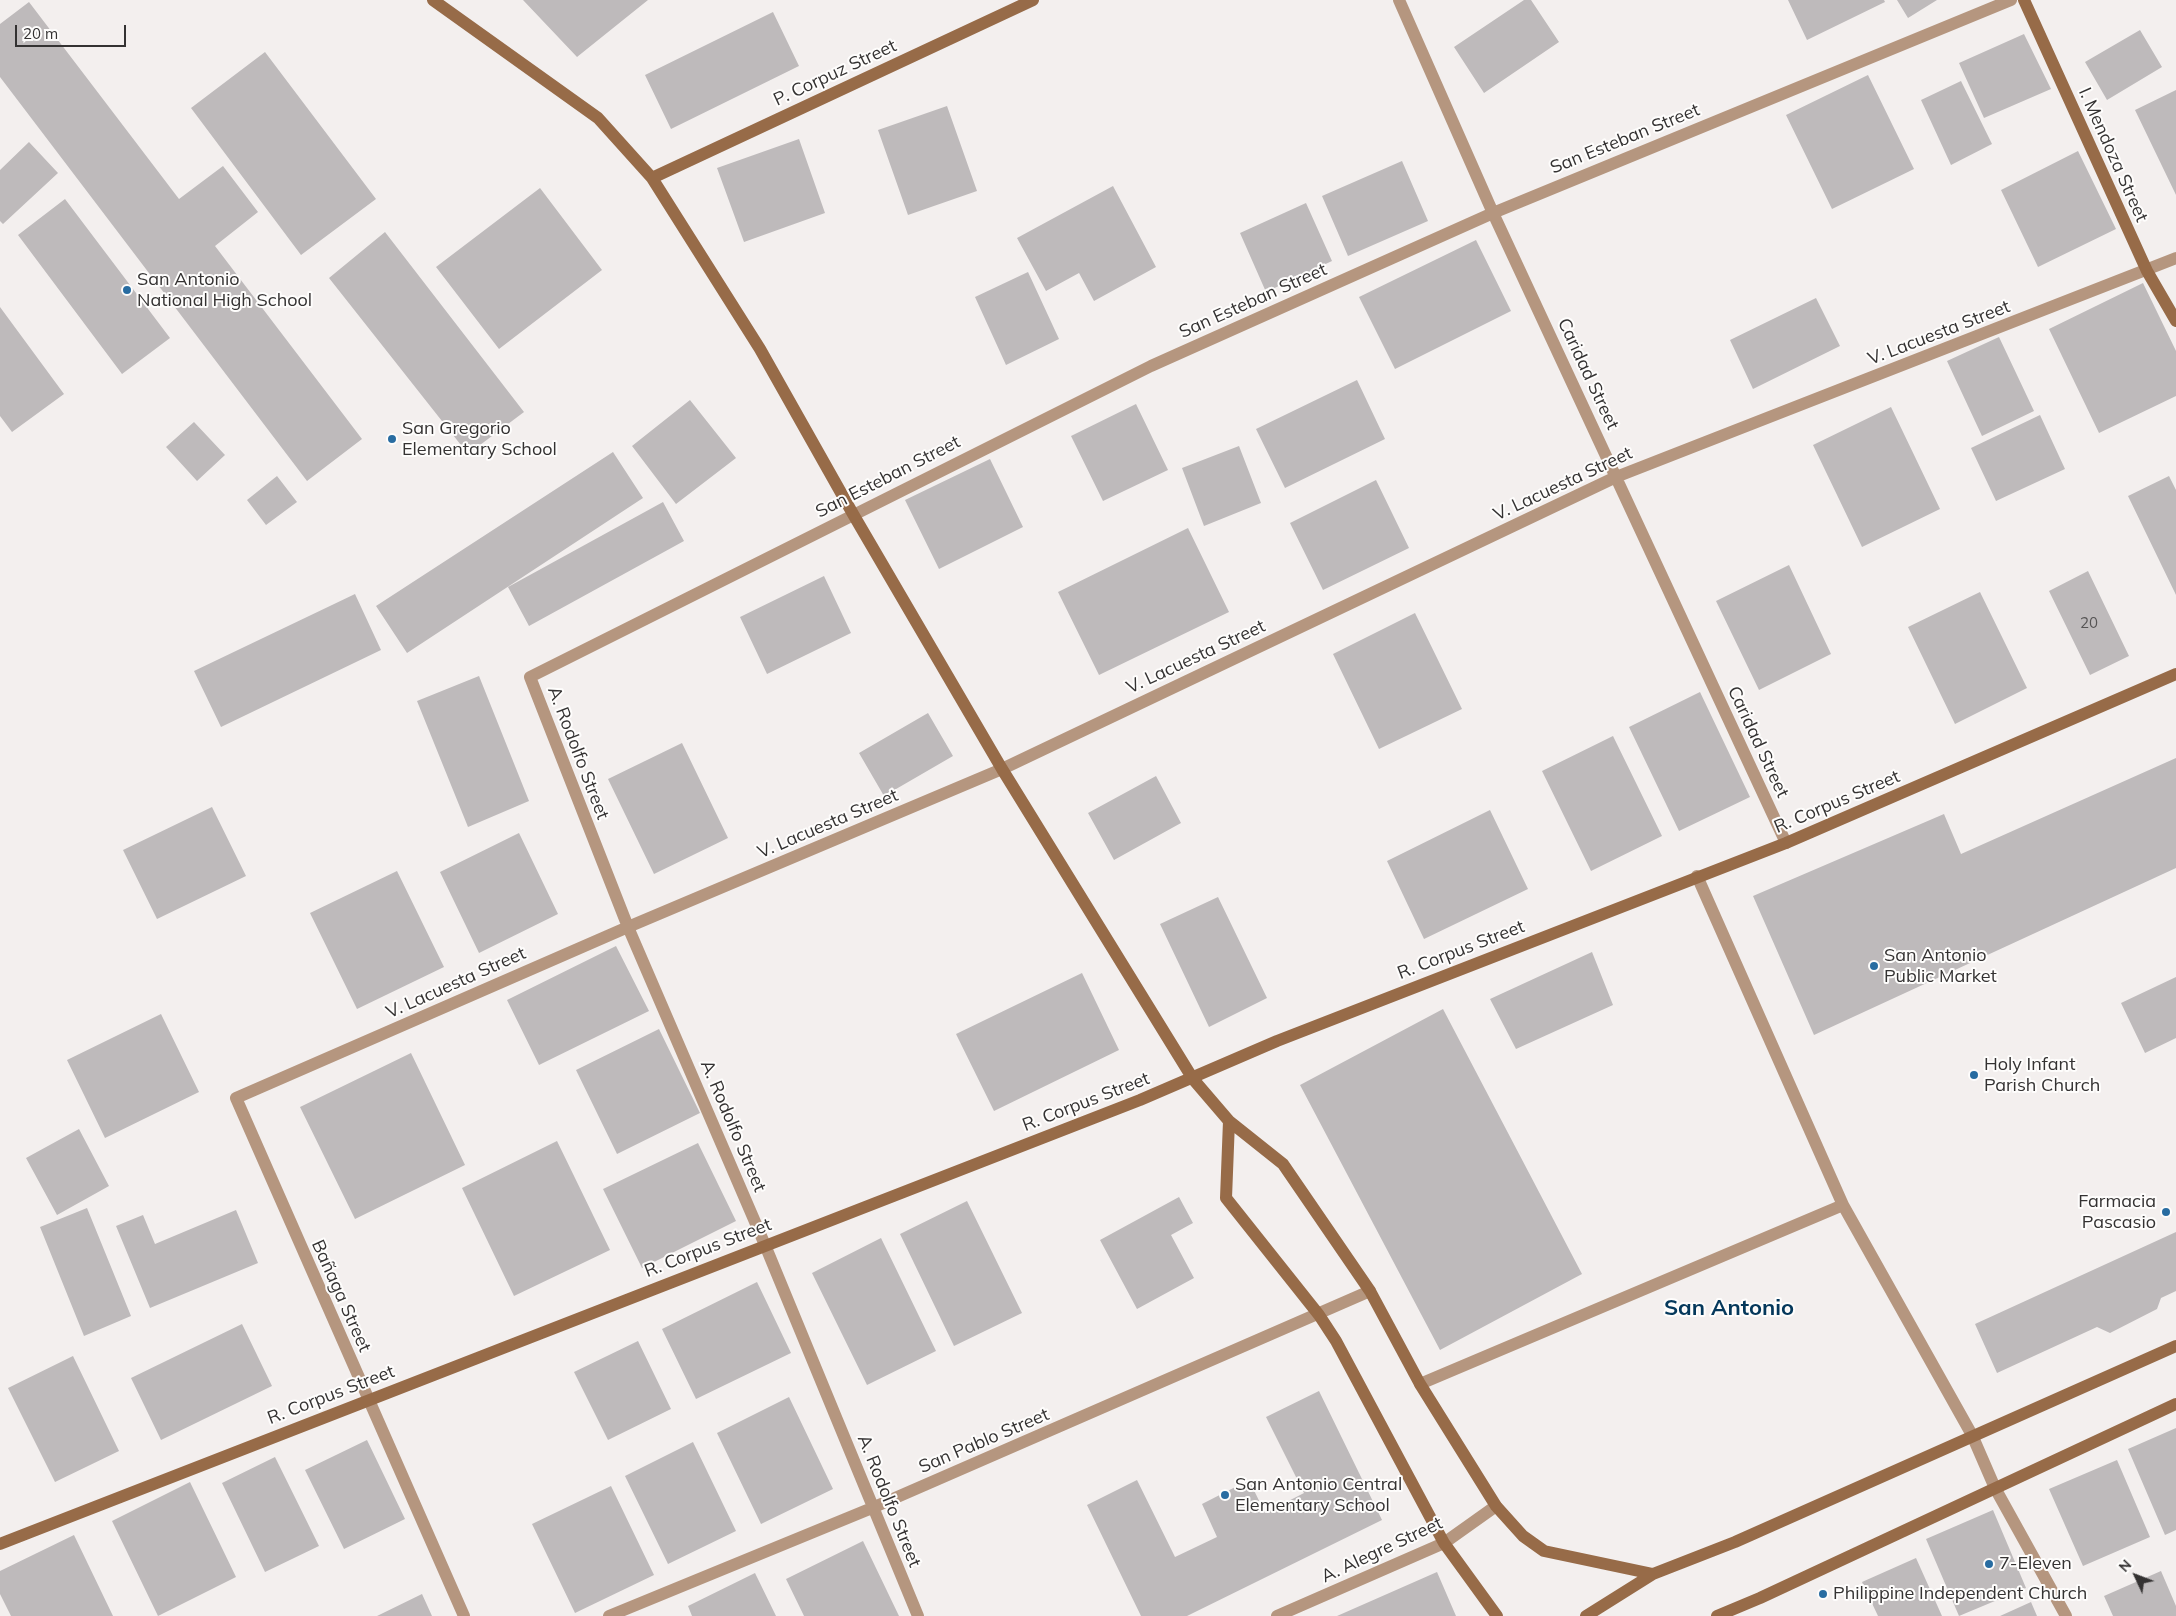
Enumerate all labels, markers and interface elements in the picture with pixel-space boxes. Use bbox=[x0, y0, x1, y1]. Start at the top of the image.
scale bar bbox=[18, 15, 129, 47]
text: 20 m bbox=[23, 24, 58, 43]
street label: P. Corpuz Street bbox=[770, 35, 900, 111]
street label: I. Mendoza Street bbox=[2074, 84, 2152, 226]
street label: San Esteban Street bbox=[1547, 99, 1703, 179]
street label: San Esteban Street bbox=[1176, 259, 1330, 343]
place label: San Antonio National High School bbox=[137, 269, 312, 312]
marker: San Antonio National High School bbox=[121, 284, 133, 296]
street label: V. Lacuesta Street bbox=[1865, 296, 2013, 370]
street label: Caridad Street bbox=[1553, 315, 1623, 433]
place label: San Gregorio Elementary School bbox=[402, 418, 557, 460]
street label: San Esteban Street bbox=[812, 431, 964, 523]
marker: San Gregorio Elementary School bbox=[386, 433, 398, 445]
street label: V. Lacuesta Street bbox=[1490, 442, 1636, 526]
house number: 20 bbox=[2080, 614, 2098, 632]
street label: V. Lacuesta Street bbox=[1123, 615, 1269, 699]
street label: A. Rodolfo Street bbox=[543, 683, 613, 823]
street label: Caridad Street bbox=[1723, 683, 1793, 801]
street label: R. Corpus Street bbox=[1771, 766, 1903, 838]
street label: V. Lacuesta Street bbox=[754, 785, 902, 863]
street label: R. Corpus Street bbox=[1394, 916, 1528, 984]
street label: V. Lacuesta Street bbox=[383, 943, 529, 1023]
place label: San Antonio Public Market bbox=[1884, 945, 1997, 988]
marker: San Antonio Public Market bbox=[1868, 960, 1880, 972]
place label: Holy Infant Parish Church bbox=[1984, 1054, 2100, 1096]
street label: A. Rodolfo Street bbox=[696, 1057, 770, 1195]
street label: R. Corpus Street bbox=[1019, 1068, 1153, 1136]
marker: Holy Infant Parish Church bbox=[1968, 1069, 1980, 1081]
place label: Farmacia Pascasio bbox=[2078, 1191, 2156, 1234]
marker: Farmacia Pascasio bbox=[2160, 1206, 2172, 1218]
street label: R. Corpus Street bbox=[641, 1214, 775, 1282]
street label: Bañaga Street bbox=[307, 1237, 375, 1355]
district label: San Antonio bbox=[1664, 1295, 1794, 1321]
street label: R. Corpus Street bbox=[264, 1361, 398, 1429]
street label: San Pablo Street bbox=[916, 1404, 1052, 1478]
street label: A. Rodolfo Street bbox=[853, 1432, 925, 1570]
place label: San Antonio Central Elementary School bbox=[1235, 1474, 1402, 1516]
marker: San Antonio Central Elementary School bbox=[1219, 1489, 1231, 1501]
street label: A. Alegre Street bbox=[1318, 1512, 1446, 1588]
north arrow bbox=[2111, 1551, 2161, 1601]
place label: 7-Eleven bbox=[1999, 1553, 2072, 1575]
text: N bbox=[2115, 1556, 2135, 1576]
marker: 7-Eleven bbox=[1983, 1558, 1995, 1570]
place label: Philippine Independent Church bbox=[1833, 1583, 2087, 1605]
marker: Philippine Independent Church bbox=[1817, 1588, 1829, 1600]

